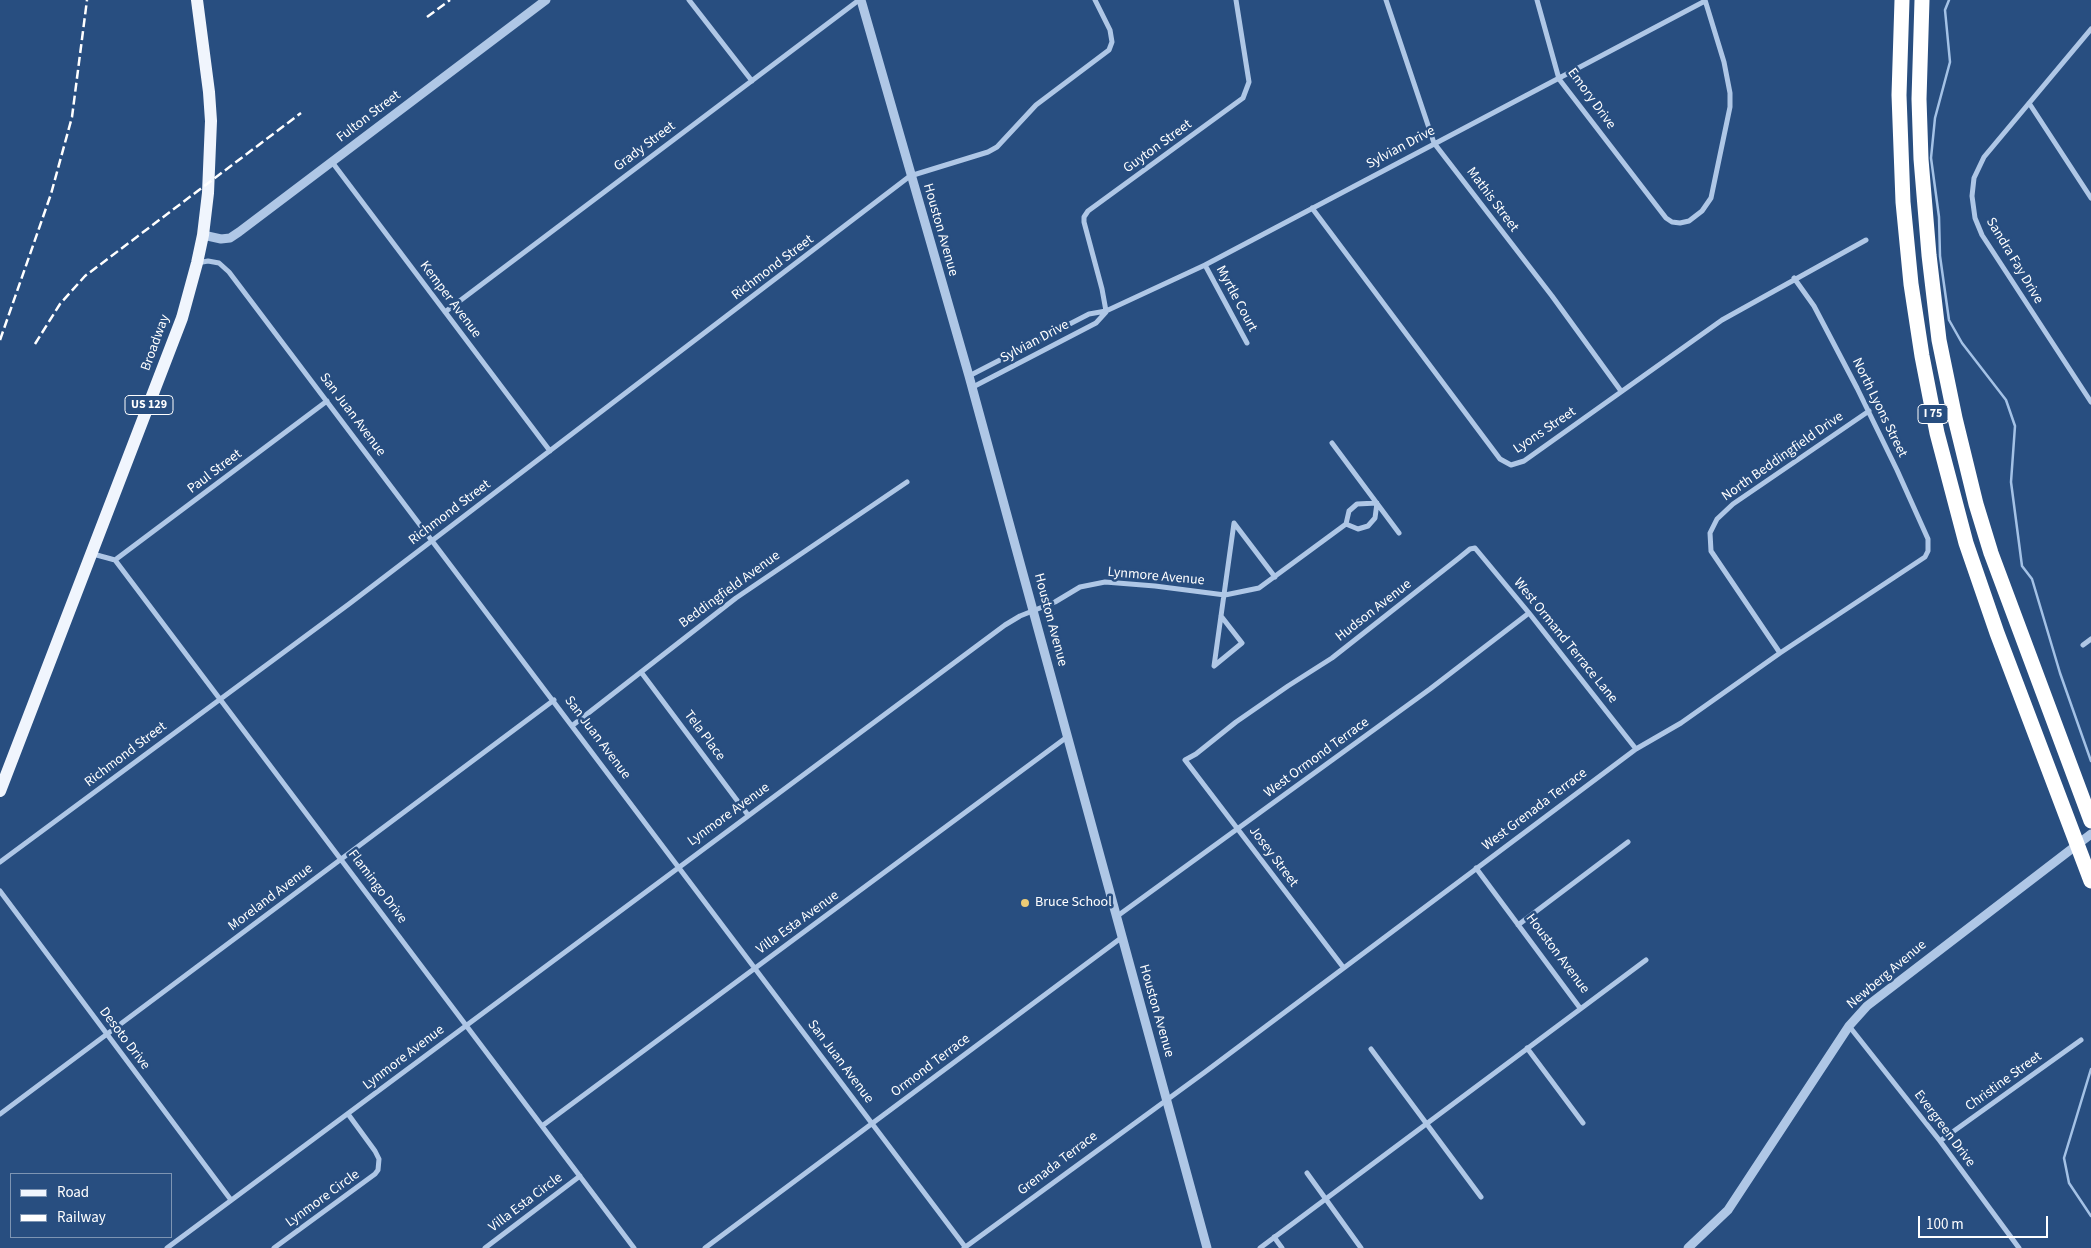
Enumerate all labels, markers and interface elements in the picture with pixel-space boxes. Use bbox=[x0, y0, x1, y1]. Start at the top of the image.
street label: Emory Drive bbox=[1563, 65, 1619, 133]
street label: Fulton Street bbox=[334, 88, 404, 146]
street label: Guyton Street bbox=[1121, 117, 1195, 177]
street label: Grady Street bbox=[611, 119, 679, 175]
street label: Sylvian Drive bbox=[1364, 123, 1438, 173]
street label: Mathis Street bbox=[1462, 164, 1522, 236]
street label: Houston Avenue bbox=[919, 182, 961, 278]
street label: Sandra Fay Drive bbox=[1982, 215, 2046, 307]
street label: Richmond Street bbox=[729, 232, 817, 304]
street label: Kemper Avenue bbox=[416, 258, 484, 342]
street label: Myrtle Court bbox=[1212, 263, 1260, 335]
street label: Broadway bbox=[138, 313, 174, 373]
street label: Sylvian Drive bbox=[998, 317, 1072, 367]
street label: North Lyons Street bbox=[1848, 356, 1910, 460]
street label: San Juan Avenue bbox=[315, 370, 389, 460]
road number: US 129 bbox=[125, 396, 173, 414]
street label: Lyons Street bbox=[1511, 404, 1579, 458]
road number: I 75 bbox=[1918, 404, 1948, 424]
street label: North Beddingfield Drive bbox=[1719, 409, 1847, 505]
street label: Paul Street bbox=[185, 446, 245, 498]
street label: Richmond Street bbox=[406, 477, 494, 549]
street label: Beddingfield Avenue bbox=[676, 548, 784, 632]
street label: Lynmore Avenue bbox=[1107, 564, 1205, 590]
street label: Houston Avenue bbox=[1030, 572, 1070, 668]
street label: West Ormand Terrace Lane bbox=[1509, 575, 1621, 707]
street label: Hudson Avenue bbox=[1333, 576, 1415, 646]
street label: San Juan Avenue bbox=[560, 693, 634, 783]
street label: Tela Place bbox=[680, 708, 728, 764]
street label: West Ormond Terrace bbox=[1261, 714, 1373, 802]
street label: Richmond Street bbox=[82, 719, 170, 791]
street label: West Grenada Terrace bbox=[1479, 765, 1591, 855]
street label: Lynmore Avenue bbox=[685, 780, 773, 850]
street label: Josey Street bbox=[1245, 823, 1301, 891]
street label: Flamingo Drive bbox=[344, 847, 410, 927]
street label: Moreland Avenue bbox=[225, 861, 317, 935]
street label: Villa Esta Avenue bbox=[753, 887, 843, 959]
place label: Bruce School bbox=[1035, 895, 1112, 911]
marker: Bruce School bbox=[1019, 897, 1031, 909]
street label: Houston Avenue bbox=[1522, 911, 1592, 997]
street label: Newberg Avenue bbox=[1844, 937, 1930, 1013]
street label: Houston Avenue bbox=[1135, 963, 1177, 1059]
street label: Desoto Drive bbox=[95, 1004, 153, 1074]
street label: San Juan Avenue bbox=[803, 1017, 877, 1107]
street label: Lynmore Avenue bbox=[360, 1022, 448, 1094]
street label: Ormond Terrace bbox=[888, 1031, 974, 1101]
street label: Christine Street bbox=[1963, 1049, 2045, 1115]
street label: Evergreen Drive bbox=[1910, 1087, 1978, 1171]
street label: Grenada Terrace bbox=[1015, 1129, 1101, 1199]
street label: Lynmore Circle bbox=[283, 1167, 363, 1231]
street label: Villa Esta Circle bbox=[486, 1170, 566, 1236]
legend bbox=[10, 1173, 172, 1238]
text: Road bbox=[57, 1182, 89, 1203]
scale bar bbox=[1921, 1206, 2051, 1238]
text: Railway bbox=[57, 1207, 106, 1228]
text: 100 m bbox=[1926, 1214, 1964, 1235]

